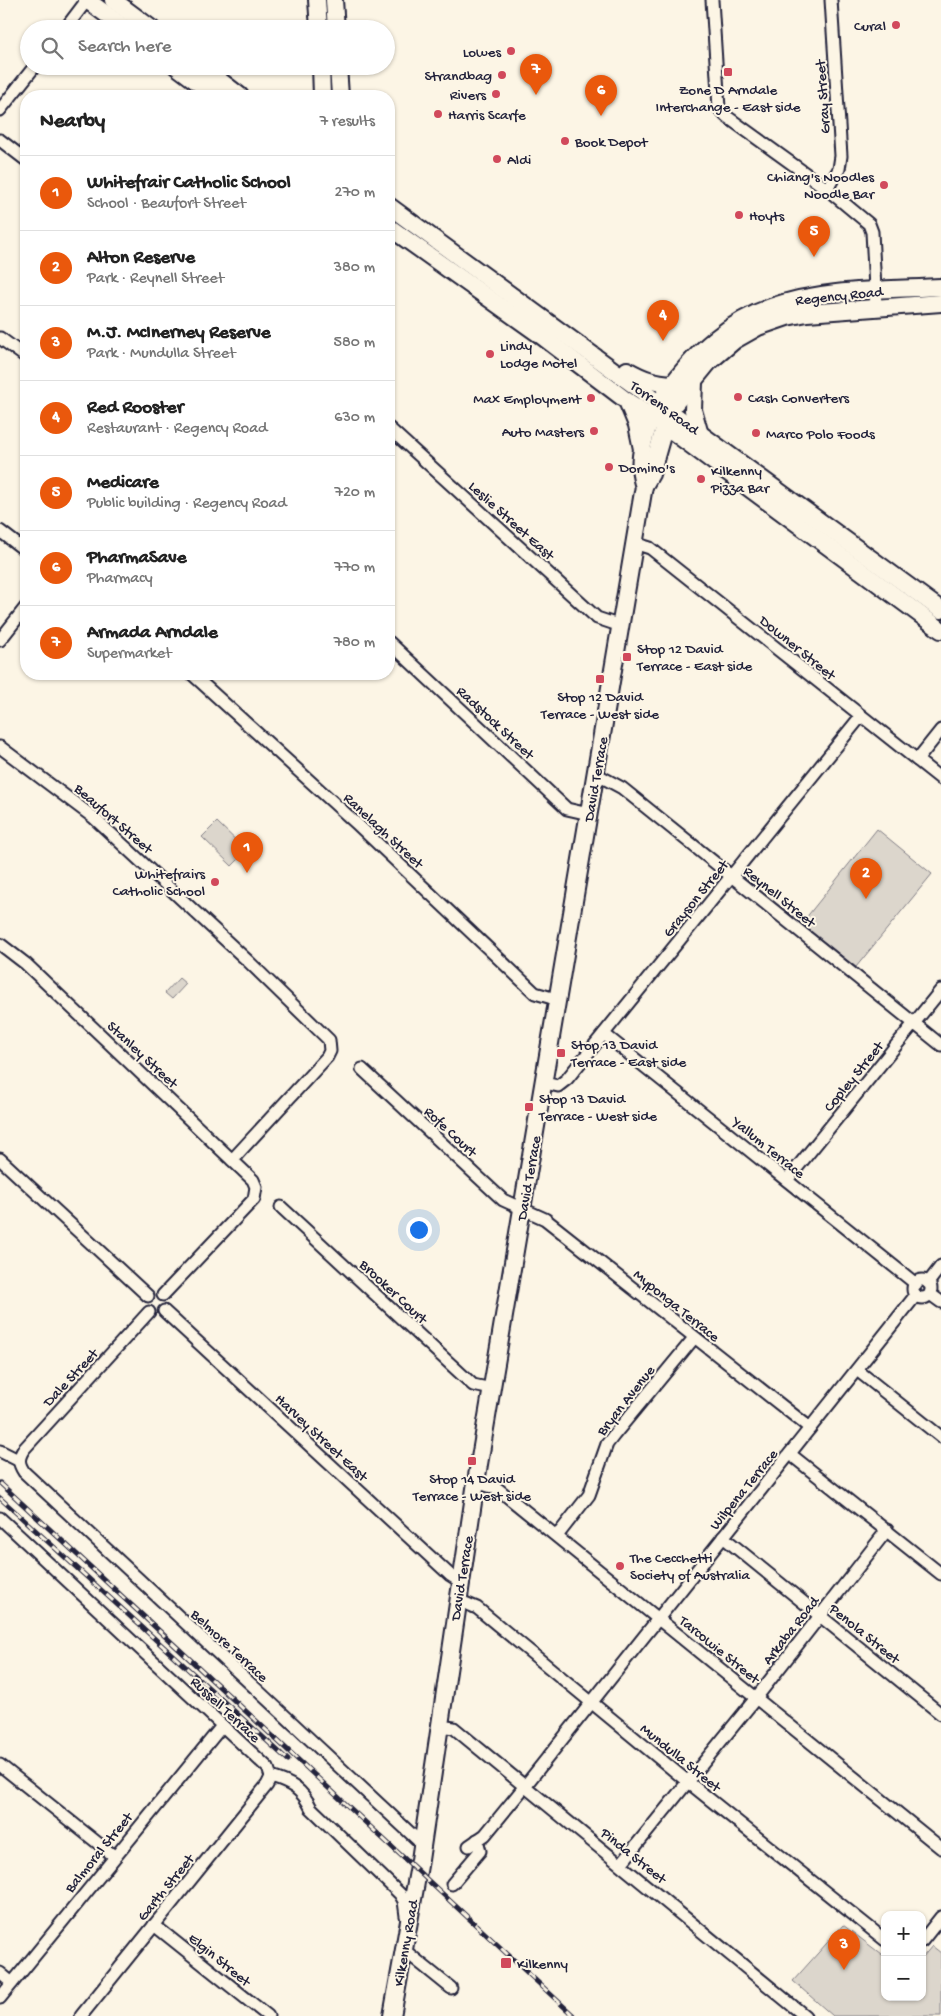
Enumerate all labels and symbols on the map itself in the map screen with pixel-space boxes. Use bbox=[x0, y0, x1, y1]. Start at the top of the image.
place label: Cural bbox=[854, 18, 886, 36]
marker: Cural bbox=[890, 19, 902, 31]
place label: Lowes bbox=[463, 44, 501, 62]
marker: Lowes bbox=[505, 45, 517, 57]
pin: 7 bbox=[520, 54, 552, 95]
street label: Gray Street bbox=[812, 57, 836, 134]
marker: Zone D Arndale Interchange - East side bbox=[722, 66, 734, 78]
place label: Strandbag bbox=[425, 68, 492, 86]
marker: Strandbag bbox=[496, 69, 508, 81]
pin: 6 bbox=[585, 75, 617, 116]
place label: Zone D Arndale Interchange - East side bbox=[656, 82, 801, 117]
place label: Rivers bbox=[450, 87, 486, 105]
marker: Rivers bbox=[490, 88, 502, 100]
place label: Harris Scarfe bbox=[448, 107, 526, 125]
marker: Harris Scarfe bbox=[432, 108, 444, 120]
place label: Book Depot bbox=[574, 134, 649, 152]
marker: Book Depot bbox=[559, 135, 571, 147]
place label: Aldi bbox=[507, 152, 531, 170]
marker: Aldi bbox=[491, 153, 503, 165]
place label: Chiang's Noodles Noodle Bar bbox=[767, 169, 876, 204]
marker: Chiang's Noodles Noodle Bar bbox=[878, 179, 890, 191]
place label: Hoyts bbox=[749, 208, 785, 226]
marker: Hoyts bbox=[733, 209, 745, 221]
pin: 5 bbox=[798, 216, 830, 257]
street label: Regency Road bbox=[795, 283, 885, 311]
pin: 4 bbox=[647, 300, 679, 341]
place label: Lindy Lodge Motel bbox=[500, 338, 577, 373]
marker: Lindy Lodge Motel bbox=[484, 348, 496, 360]
street label: Torrens Road bbox=[625, 377, 703, 440]
place label: Cash Converters bbox=[748, 390, 849, 408]
place label: Max Employment bbox=[473, 391, 583, 409]
marker: Cash Converters bbox=[732, 391, 744, 403]
marker: Max Employment bbox=[585, 392, 597, 404]
place label: Auto Masters bbox=[502, 424, 584, 442]
marker: Auto Masters bbox=[588, 425, 600, 437]
place label: Marco Polo Foods bbox=[766, 426, 875, 444]
marker: Marco Polo Foods bbox=[750, 427, 762, 439]
place label: Domino's bbox=[618, 460, 675, 478]
marker: Domino's bbox=[603, 461, 615, 473]
place label: Kilkenny Pizza Bar bbox=[710, 463, 771, 498]
marker: Kilkenny Pizza Bar bbox=[695, 473, 707, 485]
street label: Leslie Street East bbox=[464, 478, 559, 566]
street label: Downer Street bbox=[754, 612, 840, 686]
place label: Stop 12 David Terrace - East side bbox=[636, 641, 753, 676]
marker: Stop 12 David Terrace - East side bbox=[621, 651, 633, 663]
marker: Stop 12 David Terrace - West side bbox=[594, 673, 606, 685]
street label: Radstock Street bbox=[452, 683, 539, 765]
place label: Stop 12 David Terrace - West side bbox=[540, 689, 659, 724]
street label: David Terrace bbox=[580, 735, 613, 824]
street label: Beaufort Street bbox=[69, 780, 157, 860]
street label: Ranelagh Street bbox=[339, 790, 428, 874]
pin: 1 bbox=[231, 832, 263, 873]
street label: Grayson Street bbox=[660, 855, 734, 942]
pin: 2 bbox=[850, 858, 882, 899]
street label: Reynell Street bbox=[739, 863, 820, 933]
place label: Whitefrairs Catholic School bbox=[112, 866, 205, 901]
marker: Whitefrairs Catholic School bbox=[209, 876, 221, 888]
street label: Stanley Street bbox=[102, 1018, 182, 1094]
place label: Stop 13 David Terrace - East side bbox=[570, 1037, 687, 1072]
street label: Copley Street bbox=[821, 1037, 890, 1116]
marker: Stop 13 David Terrace - East side bbox=[555, 1047, 567, 1059]
place label: Stop 13 David Terrace - West side bbox=[538, 1091, 657, 1126]
marker: Stop 13 David Terrace - West side bbox=[523, 1101, 535, 1113]
street label: Rofe Court bbox=[419, 1103, 481, 1163]
street label: Yallum Terrace bbox=[726, 1112, 808, 1184]
street label: David Terrace bbox=[513, 1134, 546, 1223]
your location bbox=[406, 1217, 432, 1243]
street label: Brooker Court bbox=[354, 1256, 432, 1330]
street label: Myponga Terrace bbox=[629, 1266, 723, 1347]
street label: Dale Street bbox=[39, 1344, 104, 1412]
street label: Bryan Avenue bbox=[593, 1362, 660, 1441]
street label: Harvey Street East bbox=[270, 1391, 372, 1487]
street label: Wilpena Terrace bbox=[706, 1446, 783, 1534]
marker: Stop 14 David Terrace - West side bbox=[466, 1455, 478, 1467]
place label: Stop 14 David Terrace - West side bbox=[412, 1471, 531, 1506]
street label: David Terrace bbox=[447, 1534, 479, 1623]
place label: The Cecchetti Society of Australia bbox=[629, 1550, 751, 1585]
marker: The Cecchetti Society of Australia bbox=[614, 1560, 626, 1572]
street label: Arkaba Road bbox=[759, 1593, 825, 1669]
street label: Penola Street bbox=[824, 1600, 904, 1670]
street label: Belmore Terrace bbox=[186, 1605, 271, 1687]
street label: Tarcowie Street bbox=[674, 1612, 764, 1690]
street label: Russell Terrace bbox=[186, 1673, 264, 1748]
street label: Mundulla Street bbox=[636, 1720, 725, 1798]
street label: Balmoral Street bbox=[61, 1808, 139, 1898]
street label: Pinda Street bbox=[595, 1824, 671, 1890]
street label: Garth Street bbox=[134, 1850, 200, 1925]
street label: Kilkenny Road bbox=[391, 1898, 424, 1988]
pin: 3 bbox=[828, 1929, 860, 1970]
street label: Elgin Street bbox=[184, 1930, 255, 1992]
marker: Kilkenny bbox=[499, 1956, 513, 1970]
place label: Kilkenny bbox=[517, 1956, 568, 1974]

